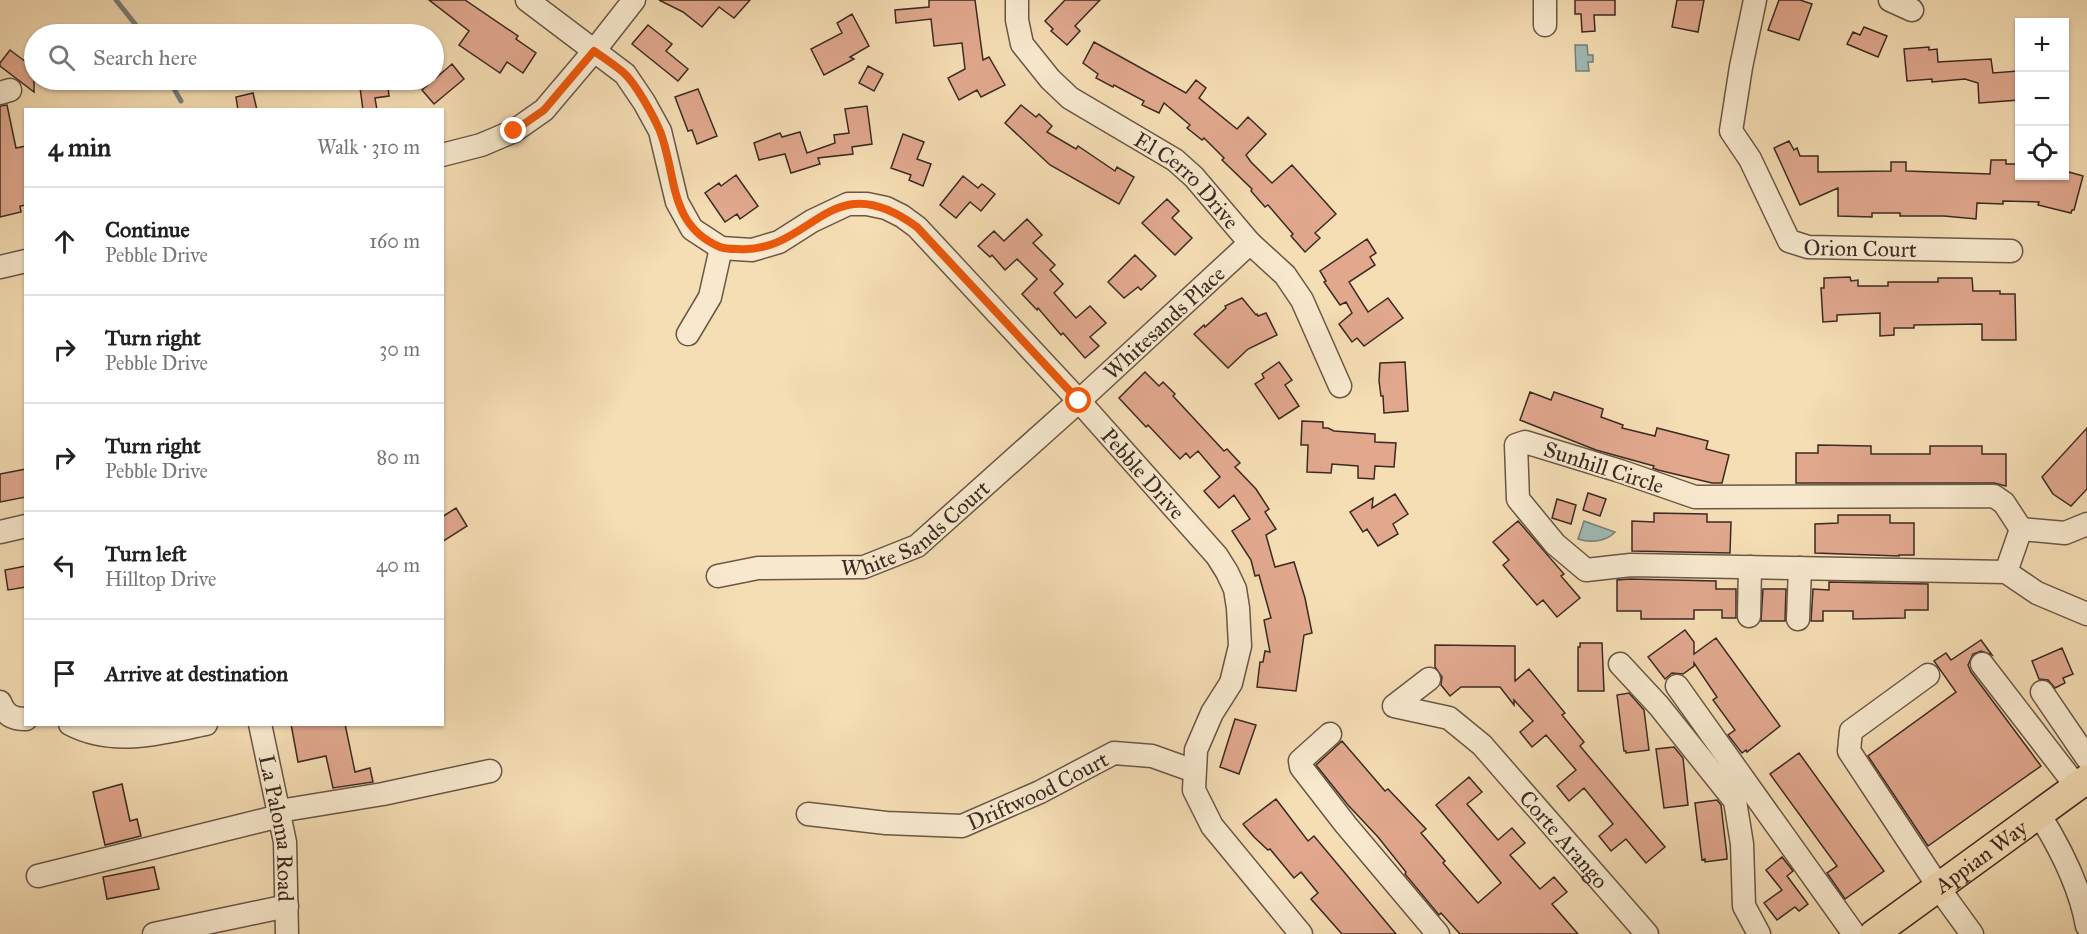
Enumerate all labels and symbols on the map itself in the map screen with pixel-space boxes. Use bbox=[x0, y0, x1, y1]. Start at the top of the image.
route end bbox=[500, 117, 526, 143]
street label: El Cerro Drive bbox=[1129, 126, 1245, 235]
street label: Orion Court bbox=[1803, 234, 1917, 263]
street label: Whitesands Place bbox=[1098, 260, 1231, 385]
route start bbox=[1065, 387, 1091, 413]
street label: Pebble Drive bbox=[1095, 422, 1191, 525]
street label: Sunhill Circle bbox=[1540, 435, 1667, 500]
street label: White Sands Court bbox=[841, 474, 995, 581]
street label: Driftwood Court bbox=[963, 745, 1113, 836]
street label: La Paloma Road bbox=[253, 752, 299, 902]
street label: Corte Arango bbox=[1513, 785, 1614, 894]
street label: Appian Way bbox=[1929, 814, 2033, 900]

